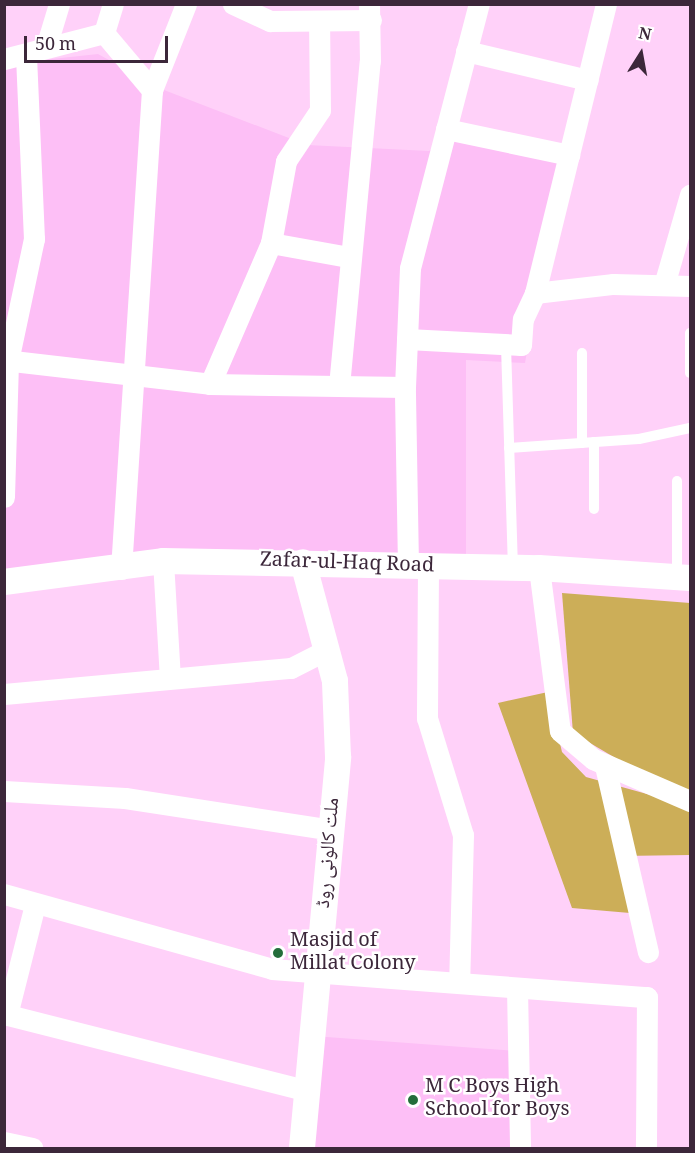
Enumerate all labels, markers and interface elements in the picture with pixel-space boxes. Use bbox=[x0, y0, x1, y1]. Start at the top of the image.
text: N bbox=[636, 21, 653, 50]
scale bar bbox=[27, 24, 171, 62]
north arrow bbox=[611, 24, 671, 84]
text: 50 m bbox=[35, 31, 76, 61]
street label: Zafar-ul-Haq Road bbox=[259, 550, 435, 580]
street label: ملت کالونی روڈ bbox=[313, 797, 347, 909]
place label: Masjid of Millat Colony bbox=[290, 930, 416, 977]
marker: Masjid of Millat Colony bbox=[271, 946, 285, 960]
place label: M C Boys High School for Boys bbox=[425, 1076, 569, 1123]
marker: M C Boys High School for Boys bbox=[406, 1093, 420, 1107]

